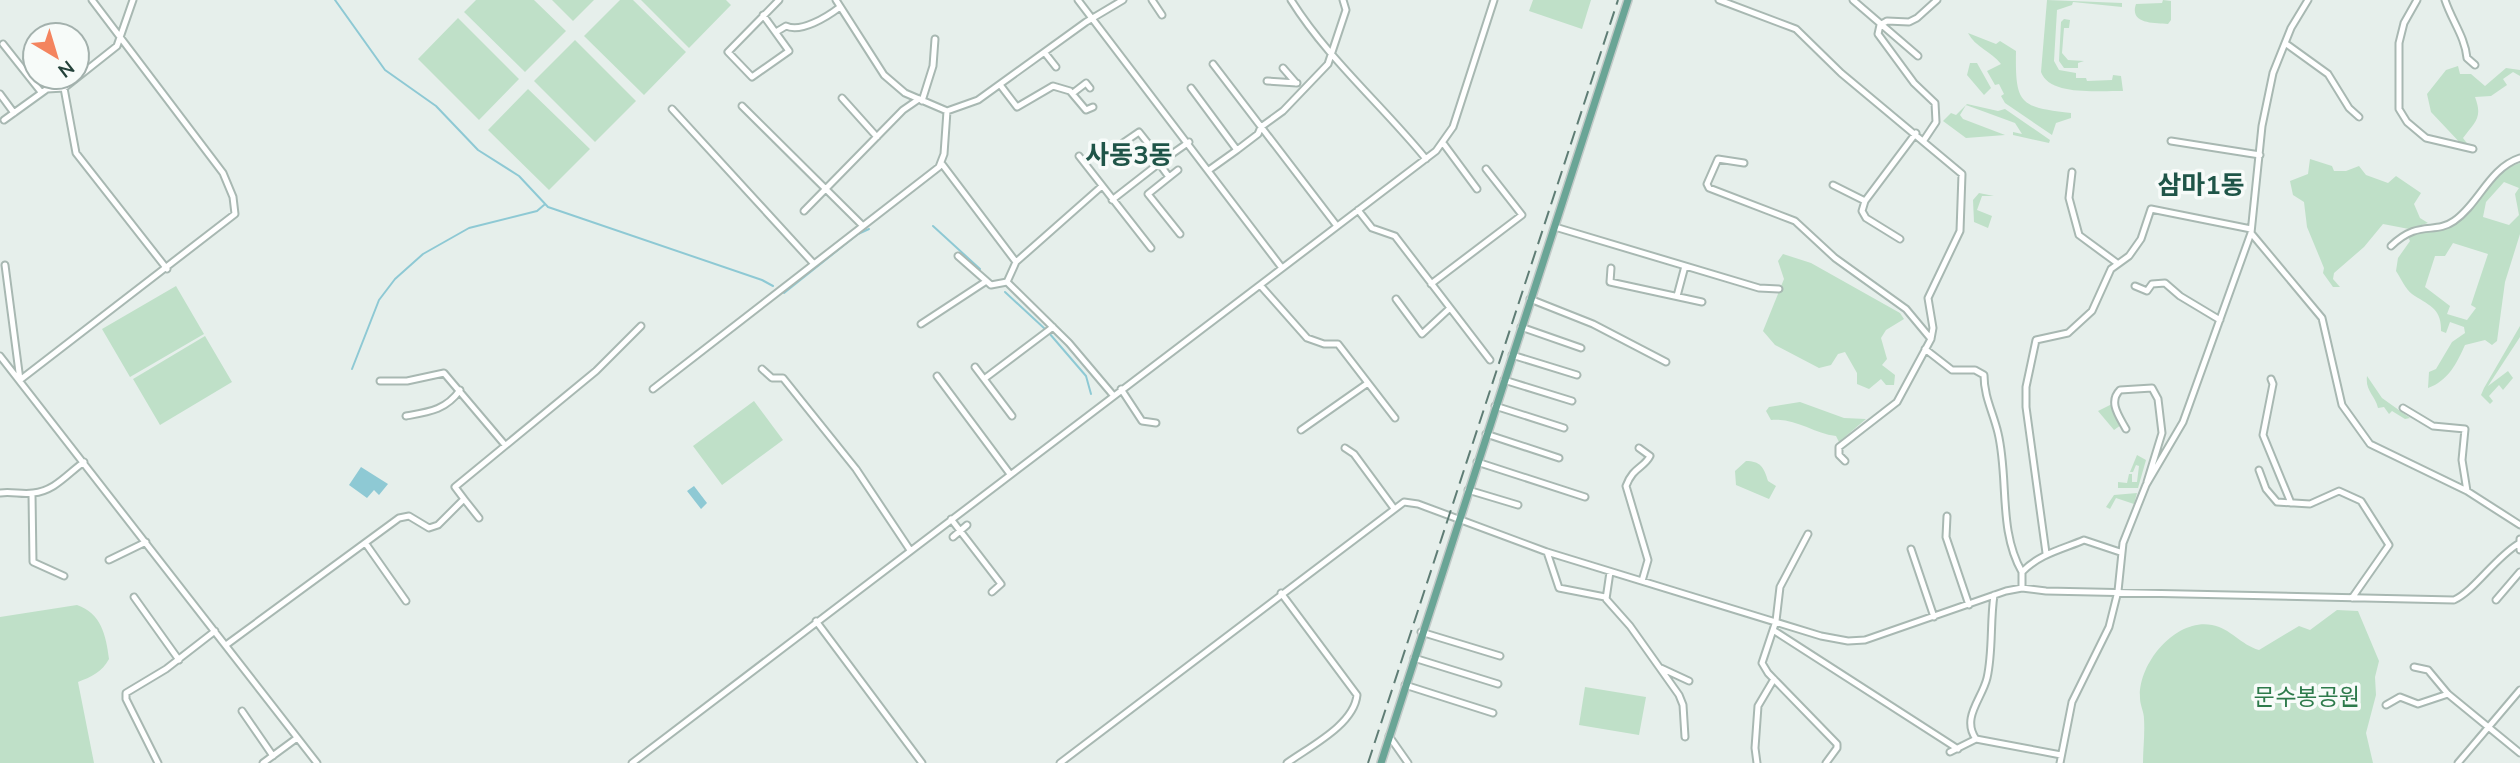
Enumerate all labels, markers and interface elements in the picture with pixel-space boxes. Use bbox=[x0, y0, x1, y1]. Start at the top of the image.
north arrow bbox=[21, 21, 91, 91]
text: N bbox=[52, 54, 79, 83]
district label: 사동3동 bbox=[1085, 138, 1173, 173]
district label: 삼마1동 bbox=[2157, 168, 2245, 203]
park label: 문수봉공원 bbox=[2254, 682, 2360, 713]

